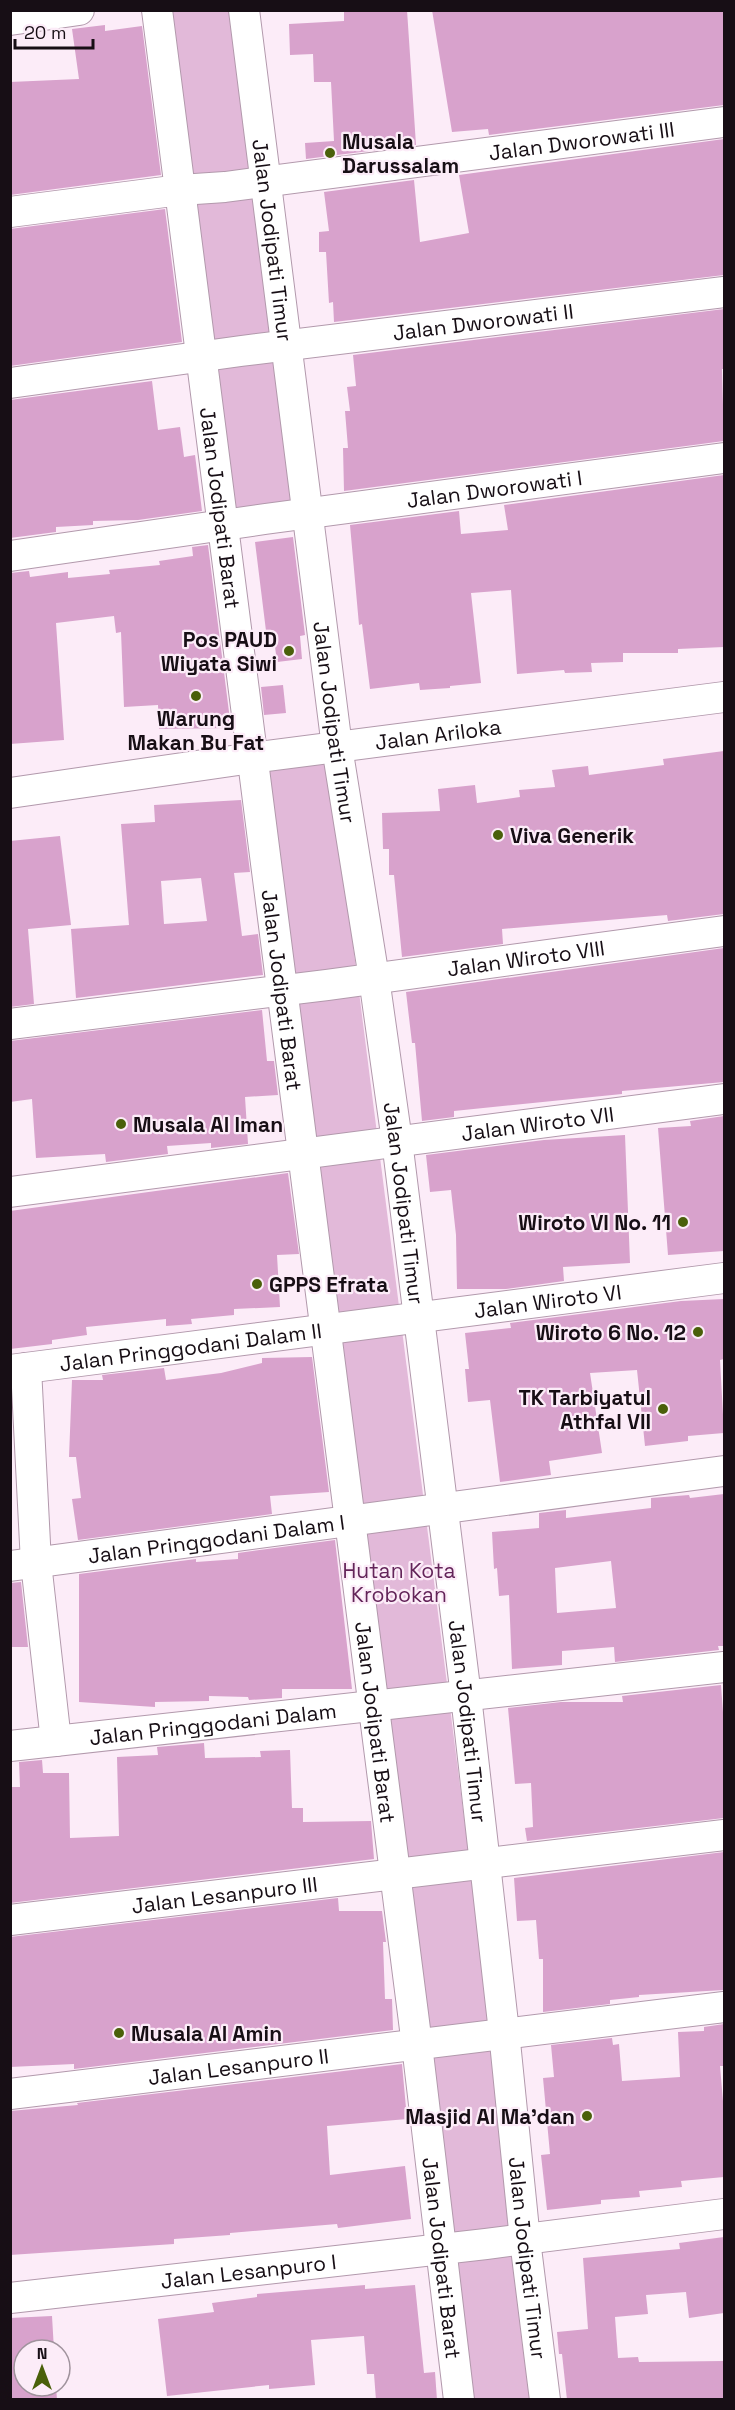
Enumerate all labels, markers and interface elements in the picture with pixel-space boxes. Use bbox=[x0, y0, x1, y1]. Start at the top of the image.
scale bar bbox=[15, 12, 93, 50]
text: 20 m bbox=[24, 21, 67, 44]
street label: Jalan Dworowati III bbox=[487, 115, 676, 166]
place label: Musala Darussalam bbox=[342, 128, 459, 179]
street label: Jalan Jodipati Timur bbox=[247, 137, 299, 343]
marker: Musala Darussalam bbox=[323, 146, 337, 160]
street label: Jalan Dworowati II bbox=[391, 297, 575, 346]
street label: Jalan Jodipati Barat bbox=[194, 406, 247, 610]
street label: Jalan Dworowati I bbox=[405, 463, 584, 514]
street label: Jalan Jodipati Timur bbox=[308, 620, 363, 825]
place label: Pos PAUD Wiyata Siwi bbox=[161, 626, 277, 677]
marker: Pos PAUD Wiyata Siwi bbox=[282, 644, 296, 658]
marker: Warung Makan Bu Fat bbox=[189, 689, 203, 703]
place label: Warung Makan Bu Fat bbox=[128, 705, 264, 756]
street label: Jalan Ariloka bbox=[373, 712, 503, 755]
place label: Viva Generik bbox=[510, 822, 634, 849]
marker: Viva Generik bbox=[491, 828, 505, 842]
street label: Jalan Jodipati Barat bbox=[256, 888, 308, 1092]
street label: Jalan Wiroto VIII bbox=[445, 934, 606, 982]
street label: Jalan Jodipati Timur bbox=[378, 1100, 431, 1306]
street label: Jalan Wiroto VII bbox=[460, 1100, 615, 1147]
place label: Musala Al Iman bbox=[133, 1111, 283, 1138]
marker: Musala Al Iman bbox=[114, 1117, 128, 1131]
place label: Wiroto VI No. 11 bbox=[518, 1209, 671, 1236]
marker: Wiroto VI No. 11 bbox=[676, 1215, 690, 1229]
place label: GPPS Efrata bbox=[269, 1271, 388, 1298]
marker: GPPS Efrata bbox=[250, 1277, 264, 1291]
street label: Jalan Wiroto VI bbox=[472, 1278, 623, 1324]
street label: Jalan Pringgodani Dalam II bbox=[58, 1316, 323, 1377]
place label: Wiroto 6 No. 12 bbox=[536, 1319, 686, 1346]
marker: Wiroto 6 No. 12 bbox=[691, 1325, 705, 1339]
place label: TK Tarbiyatul Athfal VII bbox=[518, 1384, 651, 1435]
marker: TK Tarbiyatul Athfal VII bbox=[656, 1402, 670, 1416]
street label: Jalan Pringgodani Dalam I bbox=[86, 1508, 346, 1569]
park label: Hutan Kota Krobokan bbox=[342, 1557, 456, 1608]
street label: Jalan Jodipati Timur bbox=[443, 1618, 494, 1824]
street label: Jalan Jodipati Barat bbox=[349, 1620, 402, 1824]
street label: Jalan Pringgodani Dalam bbox=[88, 1696, 338, 1751]
street label: Jalan Lesanpuro III bbox=[130, 1870, 319, 1919]
place label: Musala Al Amin bbox=[131, 2020, 282, 2047]
marker: Musala Al Amin bbox=[112, 2026, 126, 2040]
street label: Jalan Lesanpuro II bbox=[146, 2042, 330, 2091]
place label: Masjid Al Ma'dan bbox=[405, 2103, 575, 2130]
marker: Masjid Al Ma'dan bbox=[580, 2109, 594, 2123]
street label: Jalan Jodipati Timur bbox=[503, 2155, 553, 2361]
street label: Jalan Jodipati Barat bbox=[417, 2156, 468, 2360]
street label: Jalan Lesanpuro I bbox=[159, 2248, 338, 2294]
north arrow bbox=[12, 2338, 72, 2398]
text: N bbox=[37, 2343, 47, 2364]

